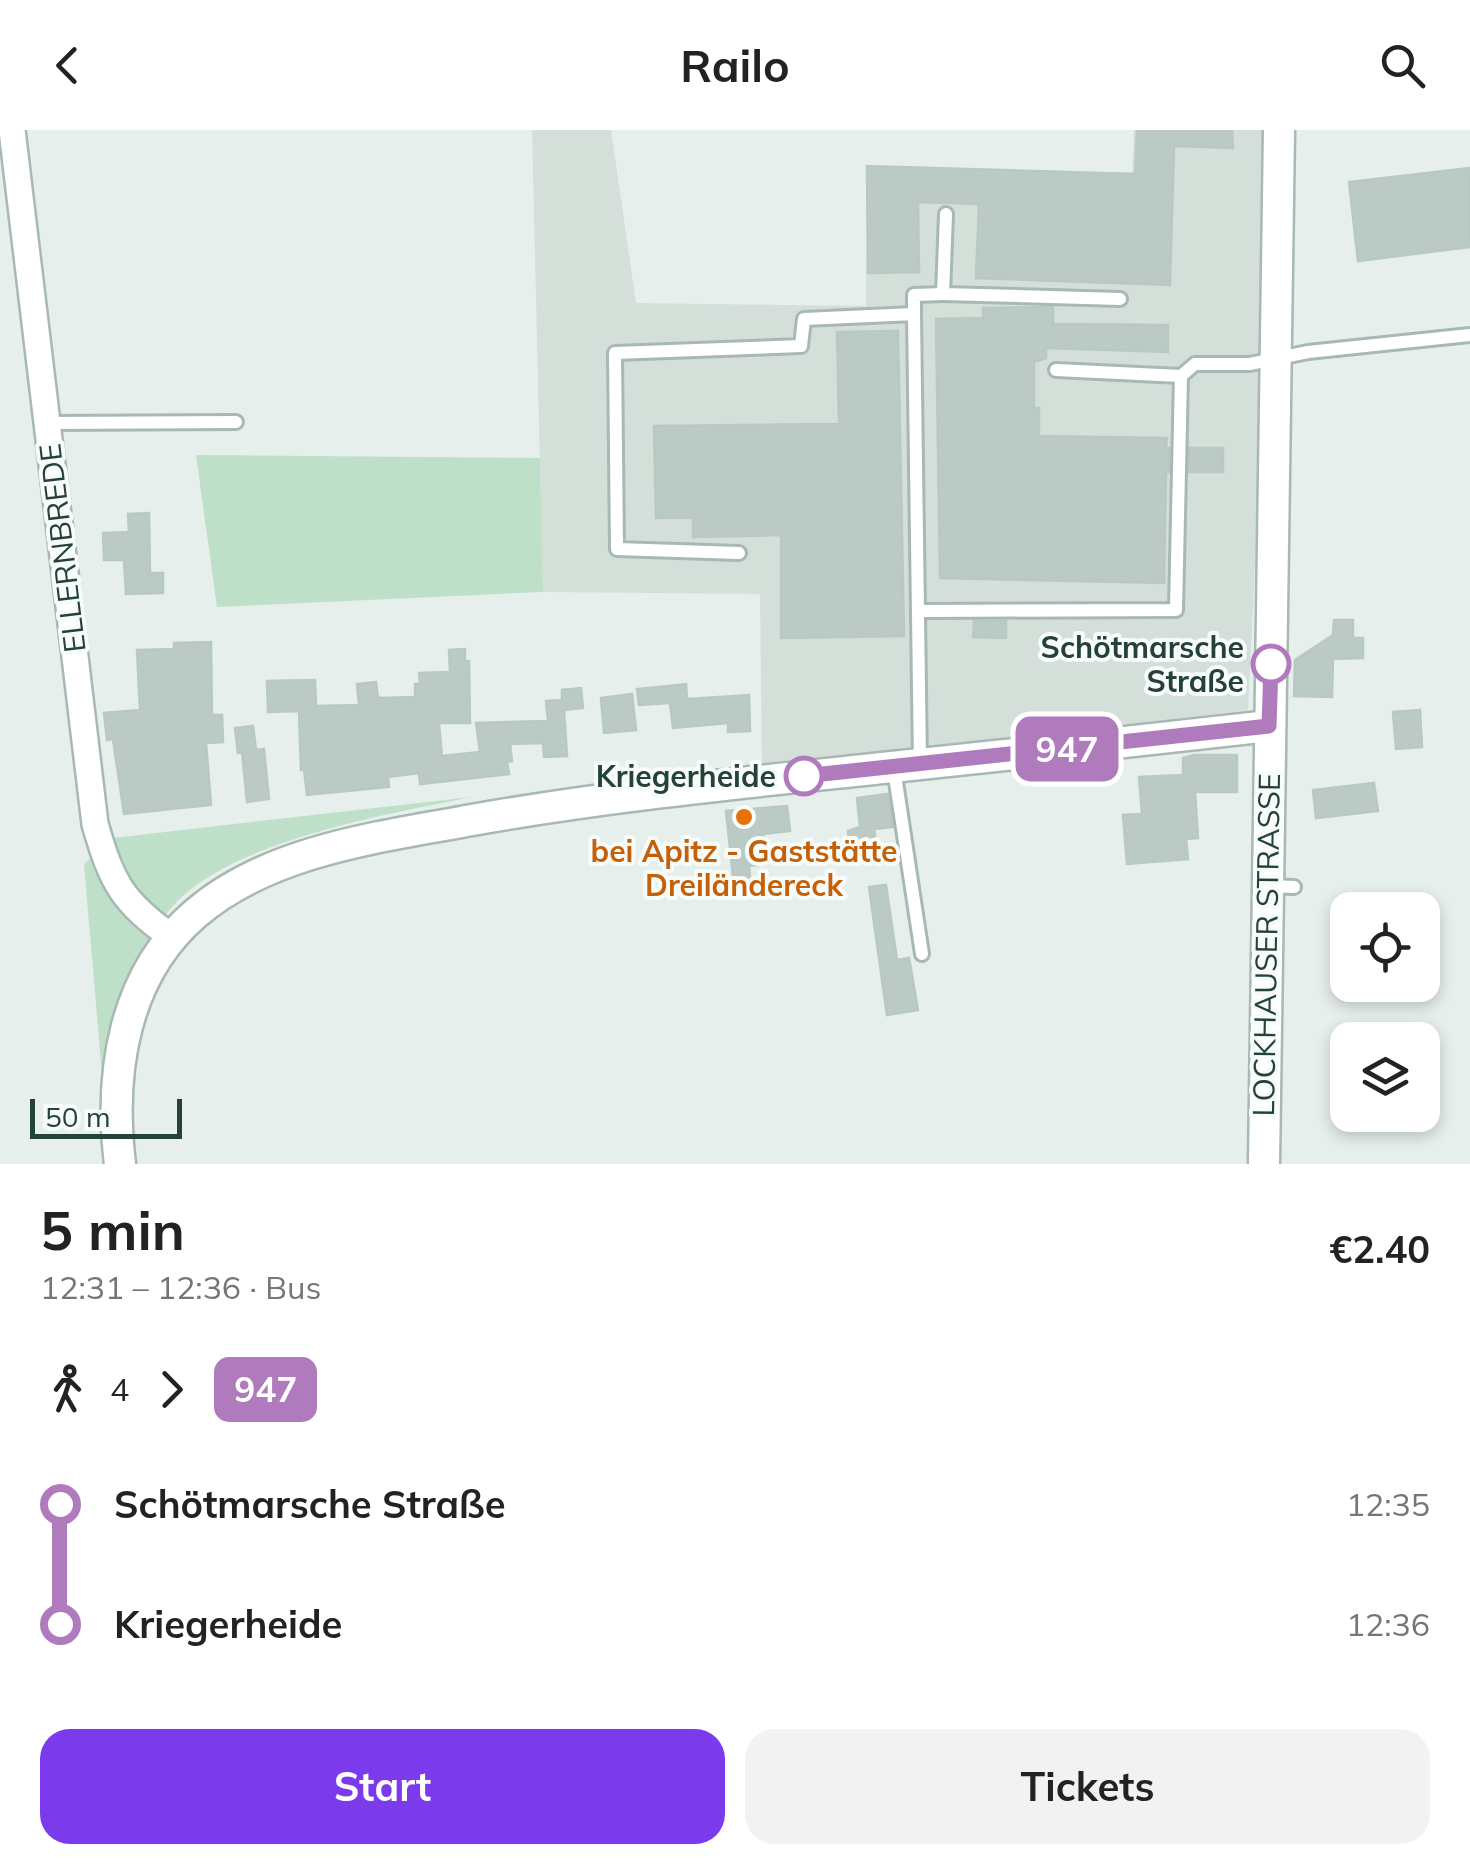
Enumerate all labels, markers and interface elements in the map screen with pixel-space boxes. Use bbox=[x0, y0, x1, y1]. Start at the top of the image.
text: Railo bbox=[680, 37, 790, 93]
icon: back bbox=[40, 38, 95, 93]
icon: search bbox=[1375, 38, 1430, 93]
street label: ELLERNBREDE bbox=[30, 441, 94, 655]
place label: Schötmarsche Straße bbox=[1041, 628, 1244, 700]
marker: Schötmarsche Straße bbox=[1252, 645, 1290, 683]
line badge: 947 bbox=[1010, 716, 1124, 782]
text: 947 bbox=[1035, 727, 1099, 771]
place label: Kriegerheide bbox=[596, 757, 776, 795]
marker: Kriegerheide bbox=[785, 757, 823, 795]
street label: LOCKHAUSER STRASSE bbox=[1244, 773, 1288, 1117]
marker: bei Apitz - Gaststätte Dreiländereck bbox=[733, 806, 755, 828]
place label: bei Apitz - Gaststätte Dreiländereck bbox=[591, 832, 897, 904]
map controls bbox=[1330, 892, 1440, 1132]
button: locate bbox=[1330, 892, 1440, 1002]
button: layers bbox=[1330, 1022, 1440, 1132]
scale bar bbox=[30, 1094, 182, 1138]
text: 50 m bbox=[45, 1099, 111, 1134]
text: 5 min bbox=[40, 1195, 185, 1264]
text: €2.40 bbox=[1329, 1225, 1430, 1273]
text: 12:31 – 12:36 · Bus bbox=[40, 1267, 321, 1307]
icon: walk bbox=[40, 1362, 95, 1417]
icon: forward bbox=[144, 1362, 199, 1417]
text: 947 bbox=[234, 1367, 297, 1411]
text: 4 bbox=[110, 1369, 129, 1409]
text: Schötmarsche Straße bbox=[114, 1480, 506, 1528]
text: 12:35 bbox=[1346, 1484, 1430, 1524]
text: Kriegerheide bbox=[114, 1600, 342, 1648]
text: 12:36 bbox=[1346, 1604, 1430, 1644]
button: Start bbox=[40, 1729, 725, 1844]
button: Tickets bbox=[745, 1729, 1430, 1844]

